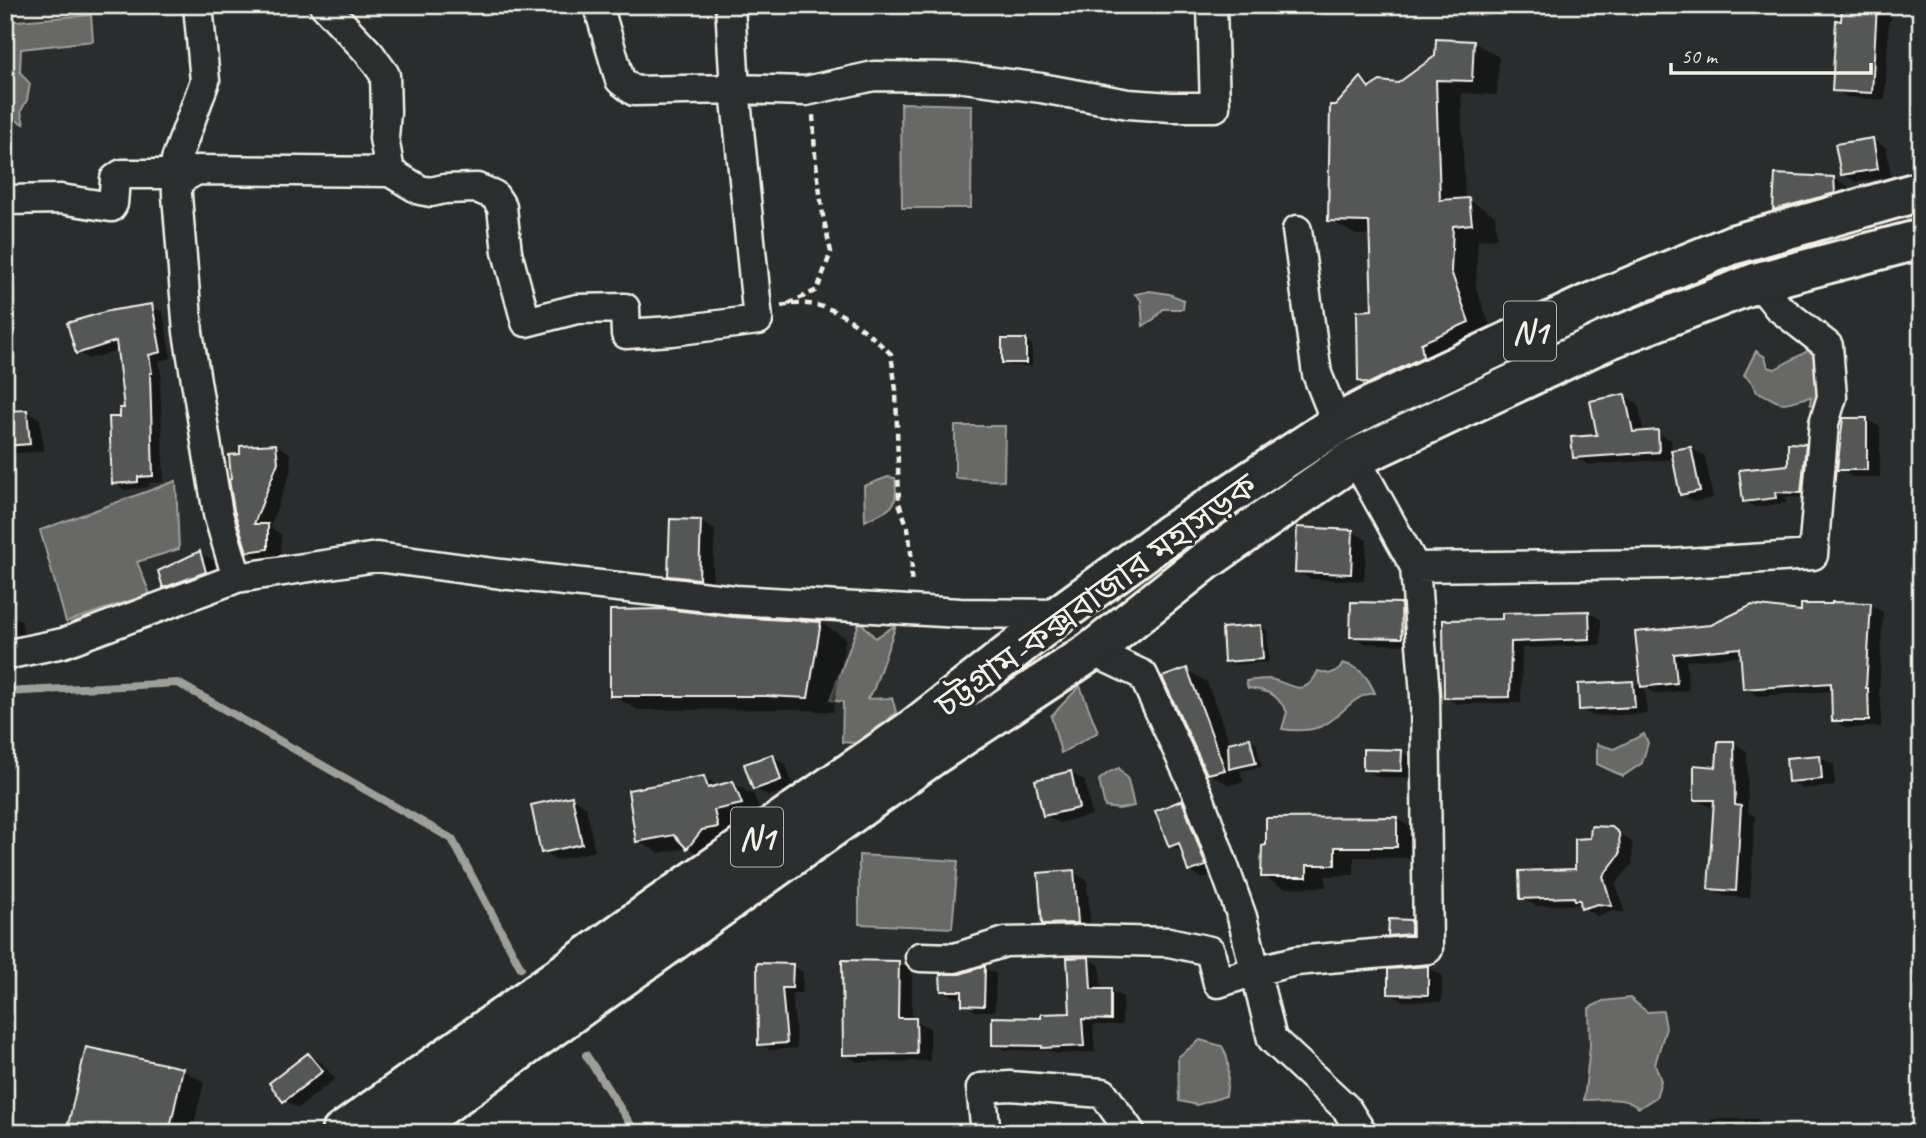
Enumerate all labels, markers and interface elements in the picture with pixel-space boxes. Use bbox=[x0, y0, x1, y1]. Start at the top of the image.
scale bar bbox=[1671, 32, 1870, 76]
text: 50 m bbox=[1681, 43, 1719, 69]
road number: N1 bbox=[1504, 302, 1556, 360]
street label: চট্টগ্রাম-কক্সবাজার মহাসড়ক bbox=[925, 463, 1267, 728]
road number: N1 bbox=[731, 808, 783, 866]

